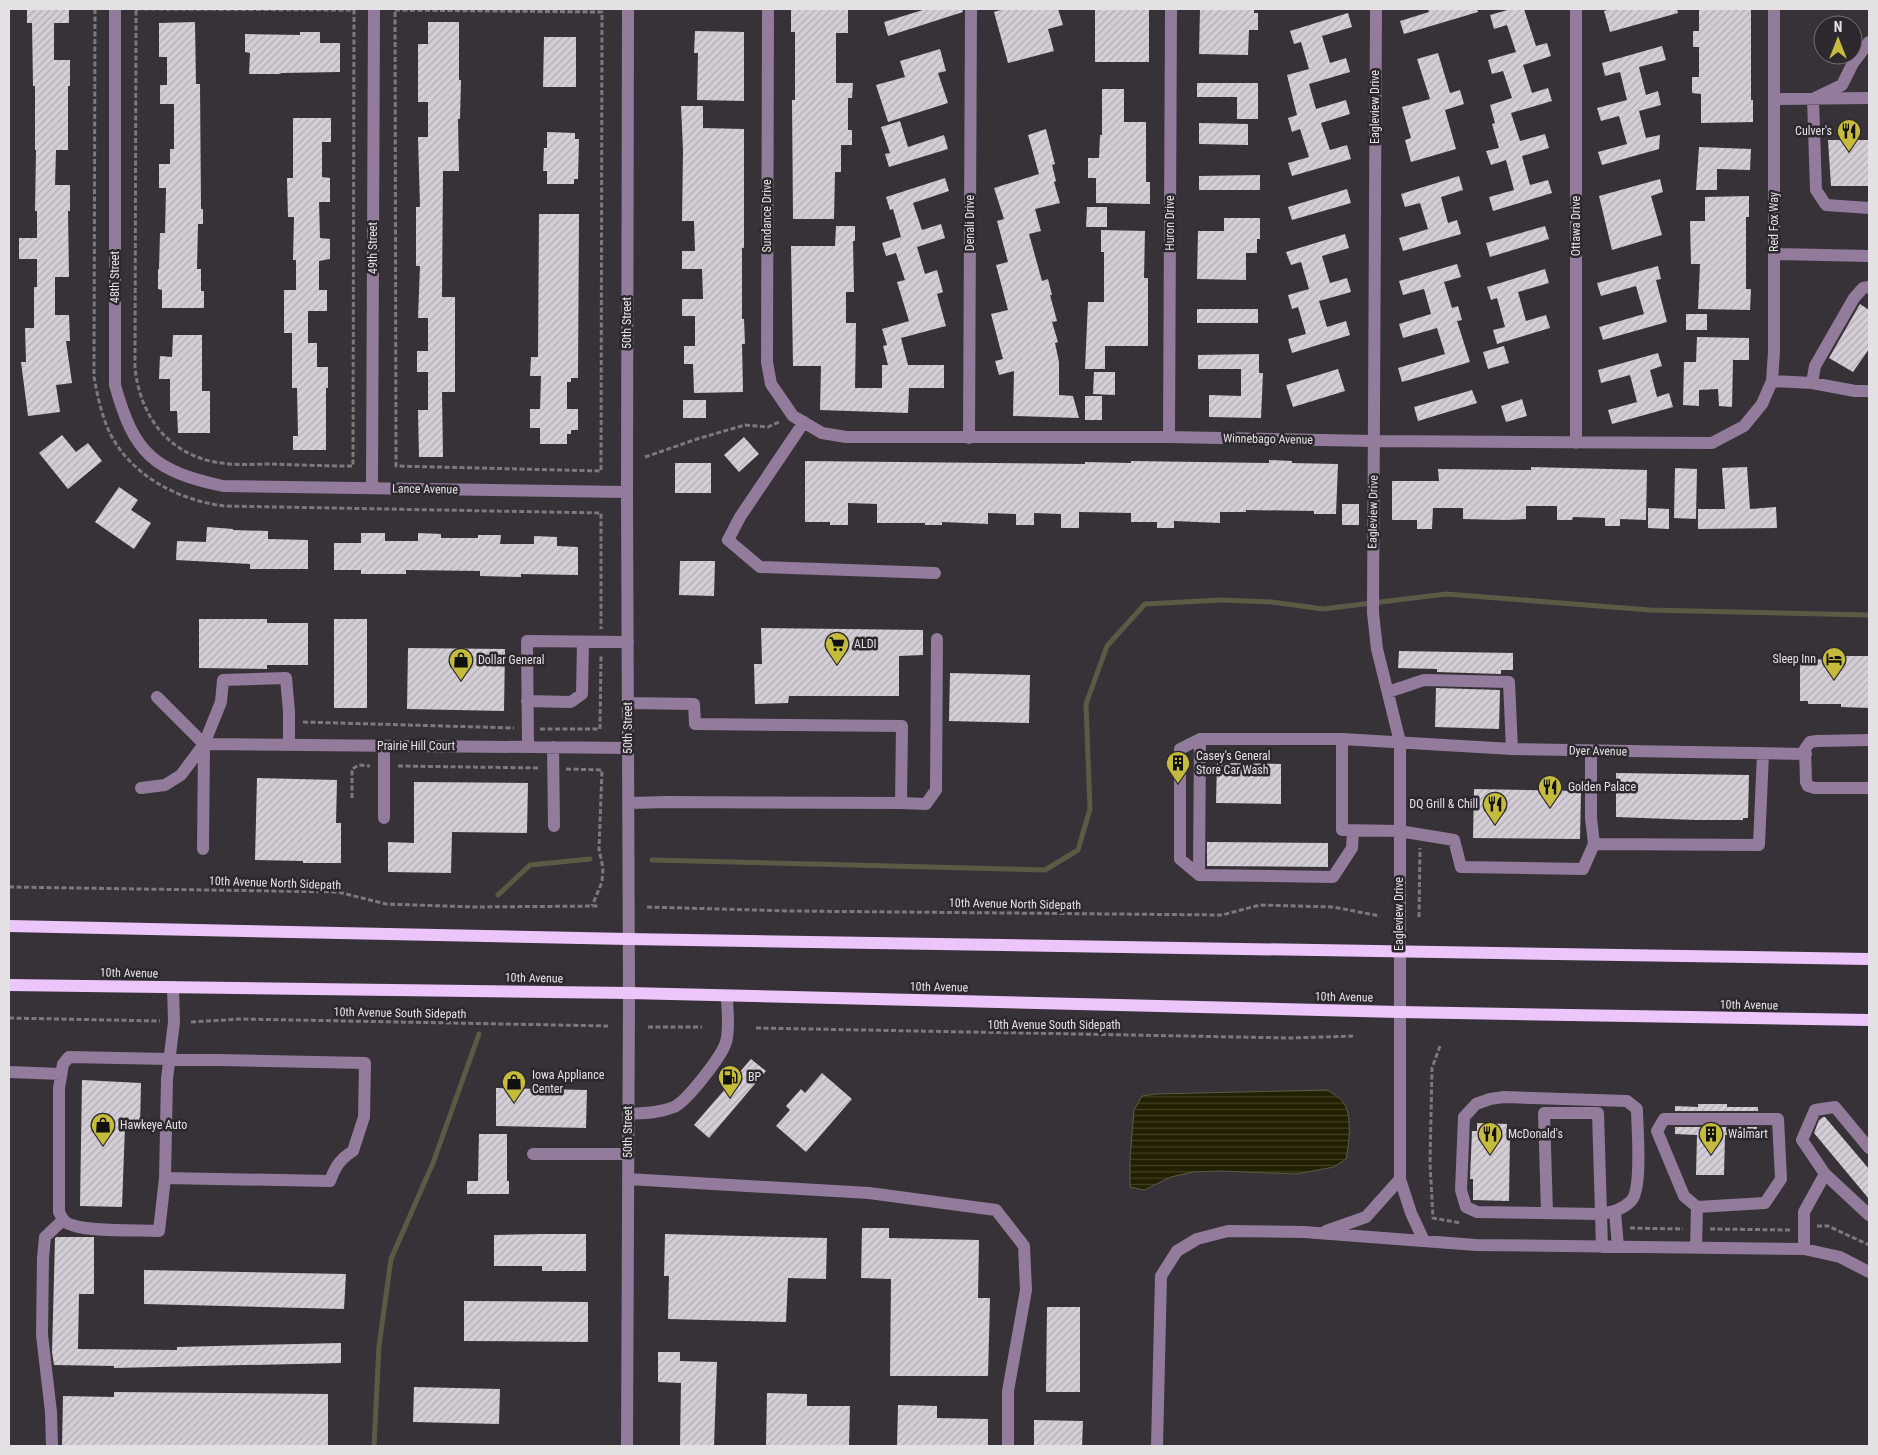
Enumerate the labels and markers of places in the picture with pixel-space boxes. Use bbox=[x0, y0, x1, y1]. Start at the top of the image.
restaurant icon: Culver's bbox=[1836, 118, 1862, 152]
place label: Culver's bbox=[1795, 124, 1832, 138]
supermarket icon: ALDI bbox=[824, 631, 850, 665]
place label: ALDI bbox=[854, 637, 876, 651]
hotel icon: Sleep Inn bbox=[1821, 646, 1847, 680]
shop icon: Dollar General bbox=[448, 647, 474, 681]
place label: Sleep Inn bbox=[1772, 652, 1816, 666]
place label: Dollar General bbox=[478, 653, 545, 667]
place label: Casey's General Store Car Wash bbox=[1196, 749, 1271, 777]
building icon: Casey's General Store Car Wash bbox=[1165, 750, 1191, 784]
restaurant icon: Golden Palace bbox=[1537, 774, 1563, 808]
place label: Golden Palace bbox=[1568, 780, 1636, 794]
restaurant icon: DQ Grill & Chill bbox=[1482, 791, 1508, 825]
place label: DQ Grill & Chill bbox=[1409, 797, 1478, 811]
fuel station icon: BP bbox=[717, 1064, 743, 1098]
place label: Iowa Appliance Center bbox=[532, 1068, 605, 1096]
shop icon: Iowa Appliance Center bbox=[501, 1069, 527, 1103]
place label: BP bbox=[748, 1070, 762, 1084]
shop icon: Hawkeye Auto bbox=[90, 1112, 116, 1146]
place label: Hawkeye Auto bbox=[120, 1118, 187, 1132]
restaurant icon: McDonald's bbox=[1477, 1121, 1503, 1155]
building icon: Walmart bbox=[1698, 1121, 1724, 1155]
place label: McDonald's bbox=[1508, 1127, 1563, 1141]
place label: Walmart bbox=[1728, 1127, 1768, 1141]

